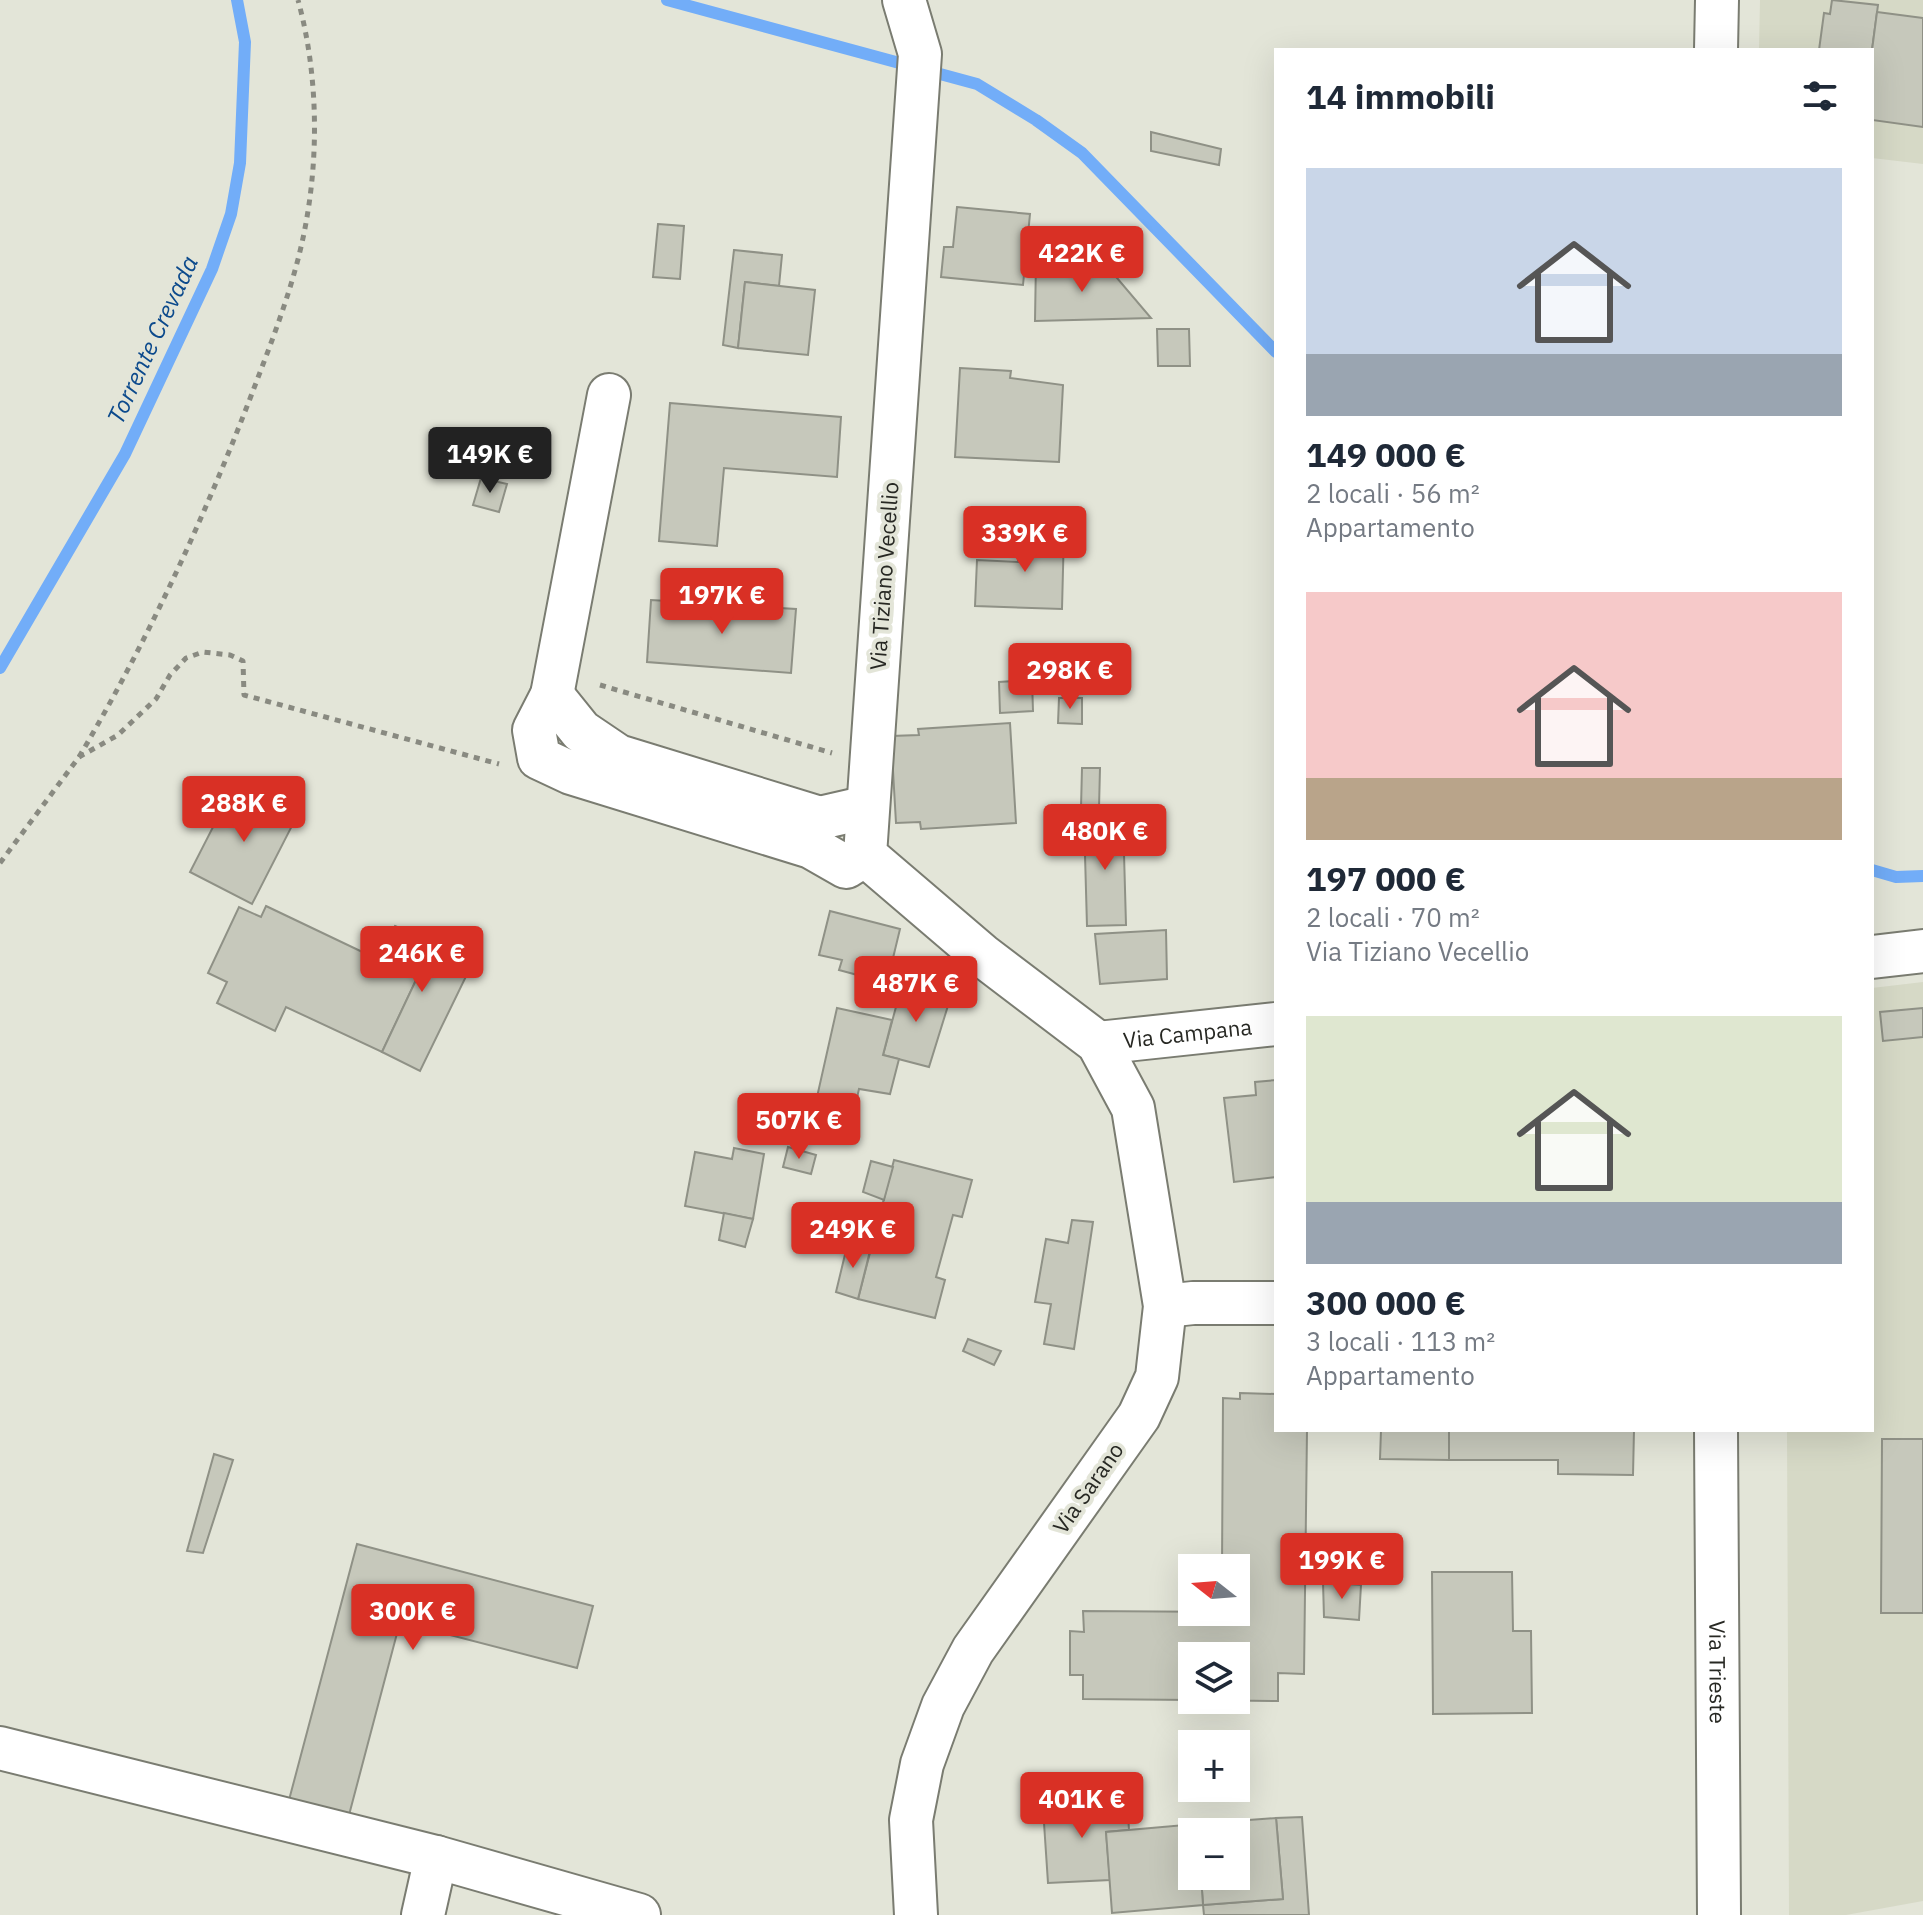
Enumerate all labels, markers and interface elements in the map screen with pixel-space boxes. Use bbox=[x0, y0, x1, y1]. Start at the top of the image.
text: 14 immobili bbox=[1306, 74, 1495, 118]
icon: filters bbox=[1798, 74, 1842, 118]
icon: home bbox=[1502, 220, 1646, 364]
pin: 422K € bbox=[1017, 226, 1147, 294]
text: 422K € bbox=[1038, 235, 1126, 269]
water label: Torrente Crevada bbox=[99, 250, 205, 429]
pin: 149K € bbox=[425, 427, 555, 495]
text: 149 000 € bbox=[1306, 432, 1466, 476]
text: 149K € bbox=[446, 436, 534, 470]
text: 2 locali · 56 m² bbox=[1306, 476, 1480, 510]
street label: Via Tiziano Vecellio bbox=[862, 481, 905, 671]
pin: 339K € bbox=[960, 506, 1090, 574]
text: Appartamento bbox=[1306, 510, 1475, 544]
text: 339K € bbox=[981, 515, 1069, 549]
pin: 197K € bbox=[657, 568, 787, 636]
text: 197K € bbox=[678, 577, 766, 611]
pin: 298K € bbox=[1005, 643, 1135, 711]
icon: home bbox=[1502, 644, 1646, 788]
text: 298K € bbox=[1026, 652, 1114, 686]
pin: 288K € bbox=[179, 776, 309, 844]
text: 288K € bbox=[200, 785, 288, 819]
pin: 480K € bbox=[1040, 804, 1170, 872]
text: 480K € bbox=[1061, 813, 1149, 847]
text: 197 000 € bbox=[1306, 856, 1466, 900]
text: 2 locali · 70 m² bbox=[1306, 900, 1480, 934]
pin: 246K € bbox=[357, 926, 487, 994]
text: Via Tiziano Vecellio bbox=[1306, 934, 1529, 968]
text: 246K € bbox=[378, 935, 466, 969]
pin: 487K € bbox=[851, 956, 981, 1024]
text: 487K € bbox=[872, 965, 960, 999]
street label: Via Campana bbox=[1122, 1012, 1254, 1054]
icon: home bbox=[1502, 1068, 1646, 1212]
pin: 507K € bbox=[734, 1093, 864, 1161]
text: 507K € bbox=[755, 1102, 843, 1136]
pin: 249K € bbox=[788, 1202, 918, 1270]
text: 249K € bbox=[809, 1211, 897, 1245]
text: 300 000 € bbox=[1306, 1280, 1466, 1324]
text: 3 locali · 113 m² bbox=[1306, 1324, 1495, 1358]
text: Appartamento bbox=[1306, 1358, 1475, 1392]
street label: Via Sarano bbox=[1046, 1436, 1130, 1539]
pin: 199K € bbox=[1277, 1533, 1407, 1601]
text: 199K € bbox=[1298, 1542, 1386, 1576]
north arrow bbox=[1178, 1554, 1250, 1626]
map controls bbox=[1178, 1554, 1250, 1890]
pin: 300K € bbox=[348, 1584, 478, 1652]
text: 300K € bbox=[369, 1593, 457, 1627]
street label: Via Trieste bbox=[1703, 1620, 1733, 1724]
button: layers bbox=[1178, 1642, 1250, 1714]
button: + bbox=[1178, 1730, 1250, 1802]
pin: 401K € bbox=[1017, 1772, 1147, 1840]
text: 401K € bbox=[1038, 1781, 1126, 1815]
button: − bbox=[1178, 1818, 1250, 1890]

